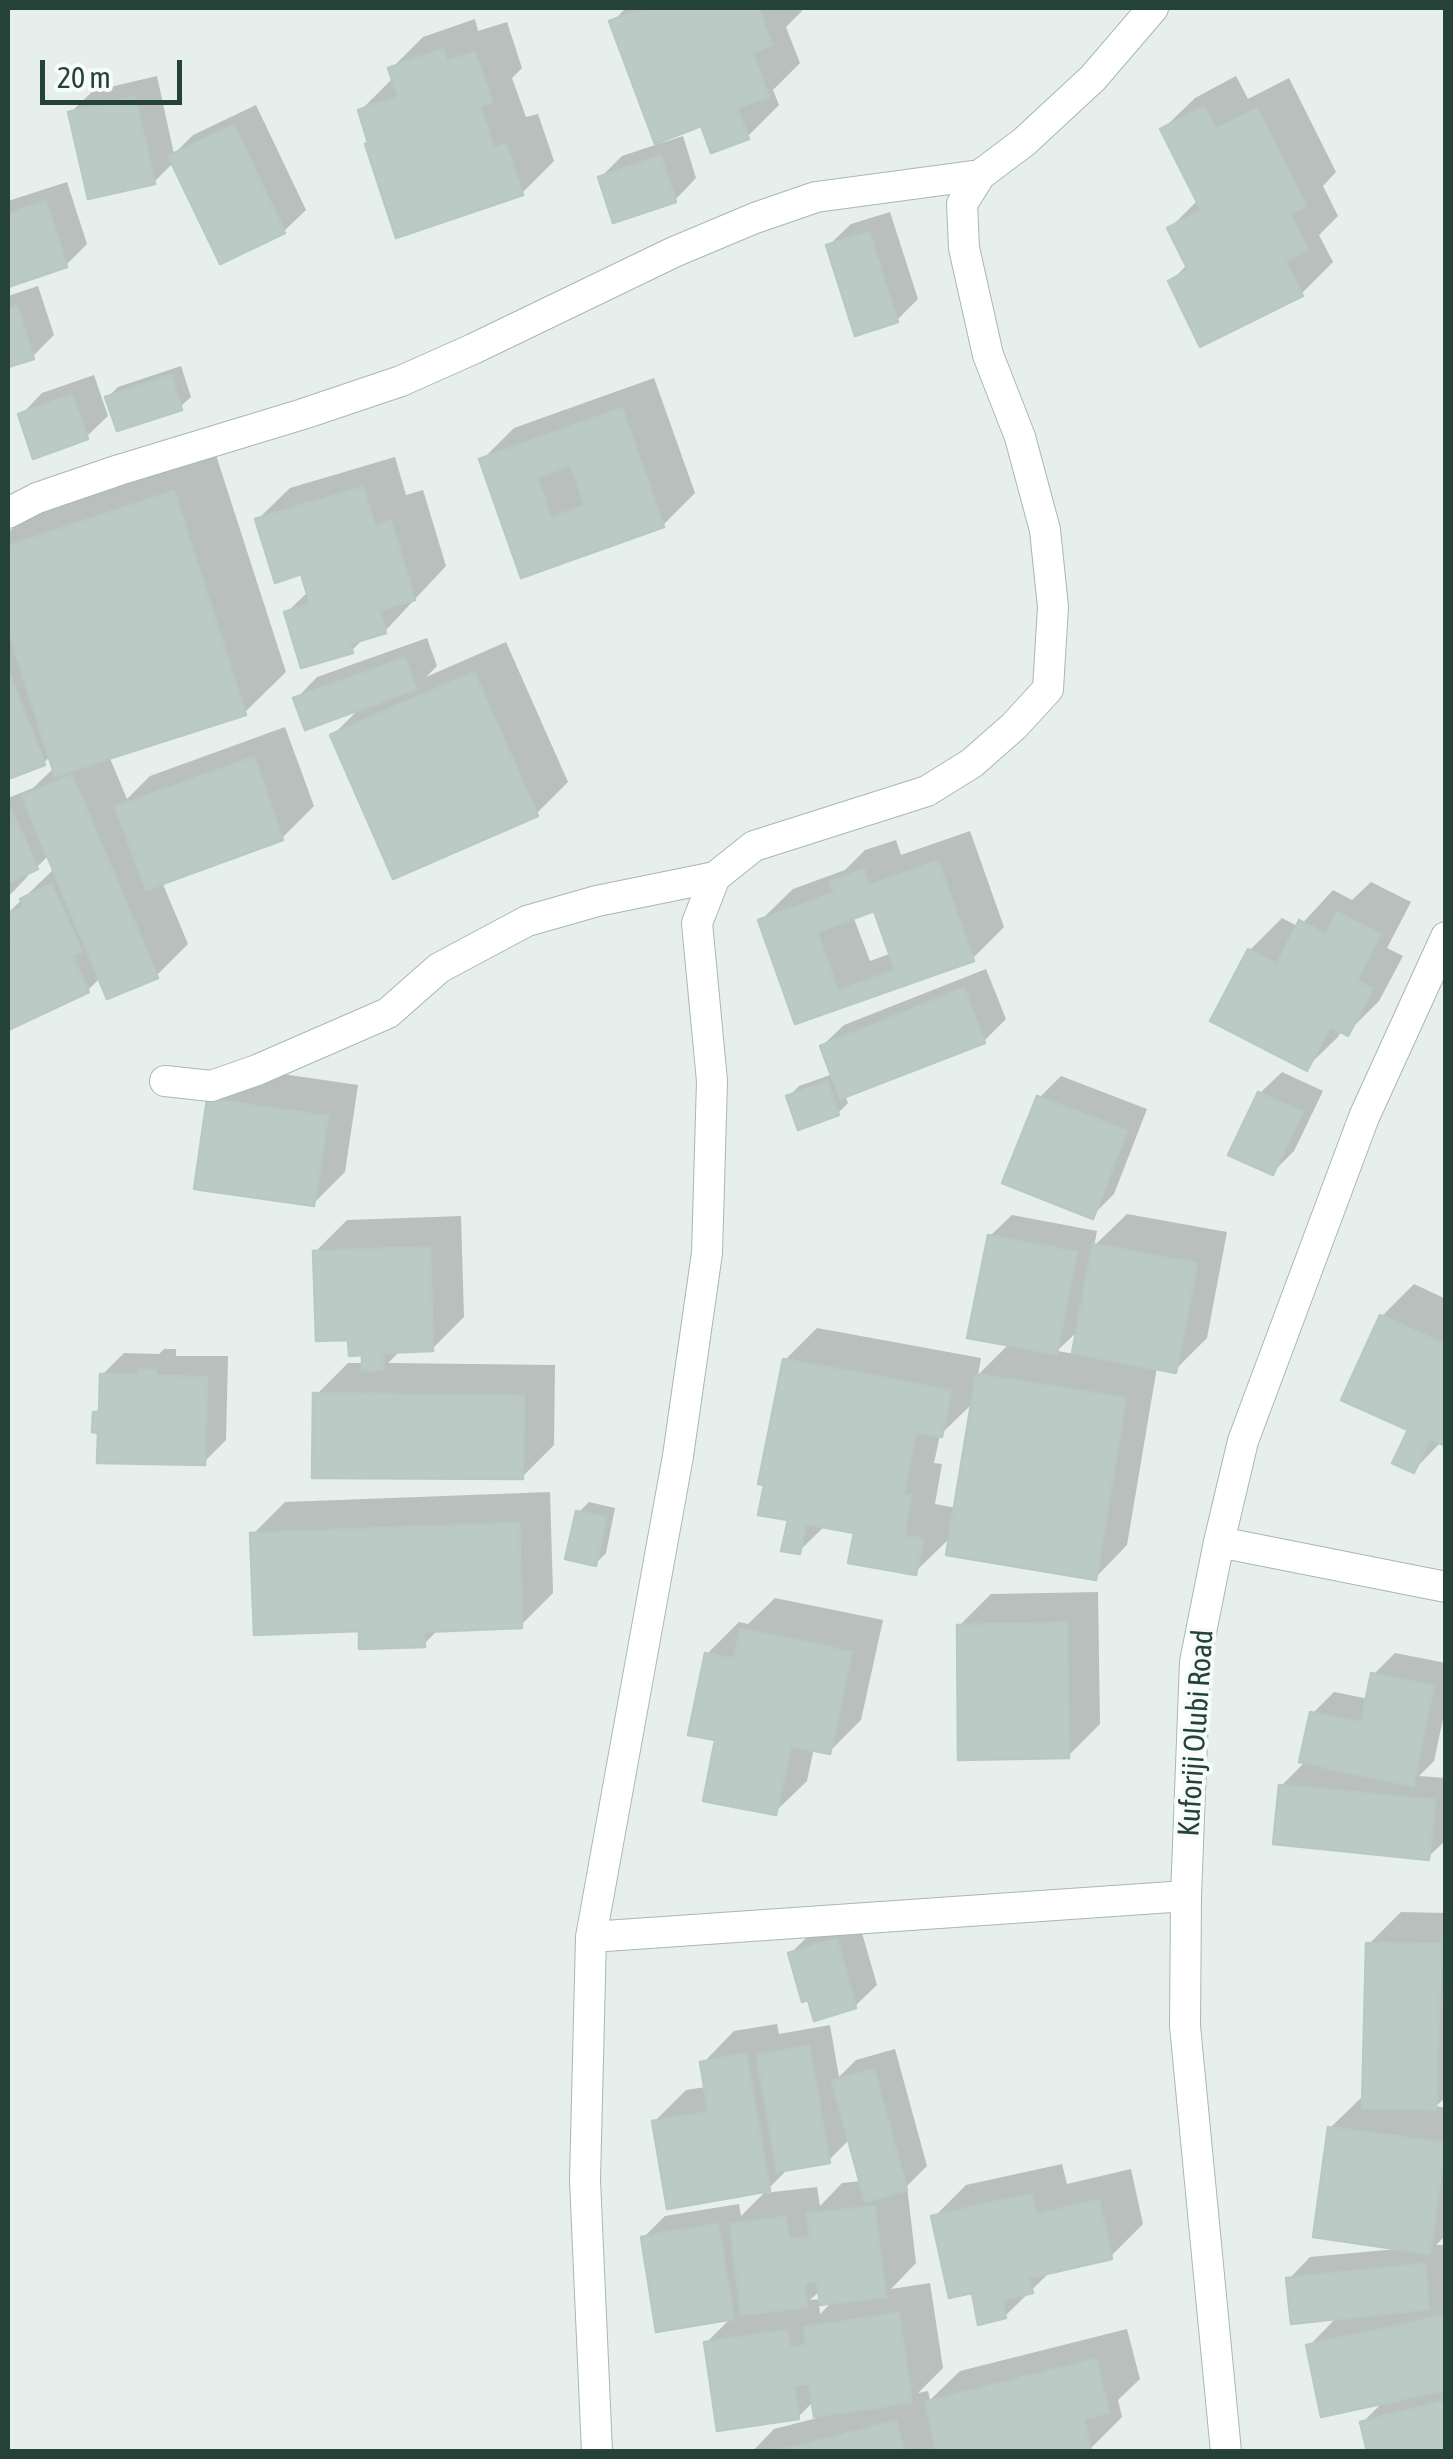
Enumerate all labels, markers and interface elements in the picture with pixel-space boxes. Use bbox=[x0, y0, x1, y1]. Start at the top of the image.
scale bar bbox=[45, 40, 188, 102]
text: 20 m bbox=[57, 60, 111, 94]
street label: Kuforiji Olubi Road bbox=[1171, 1628, 1221, 1838]

